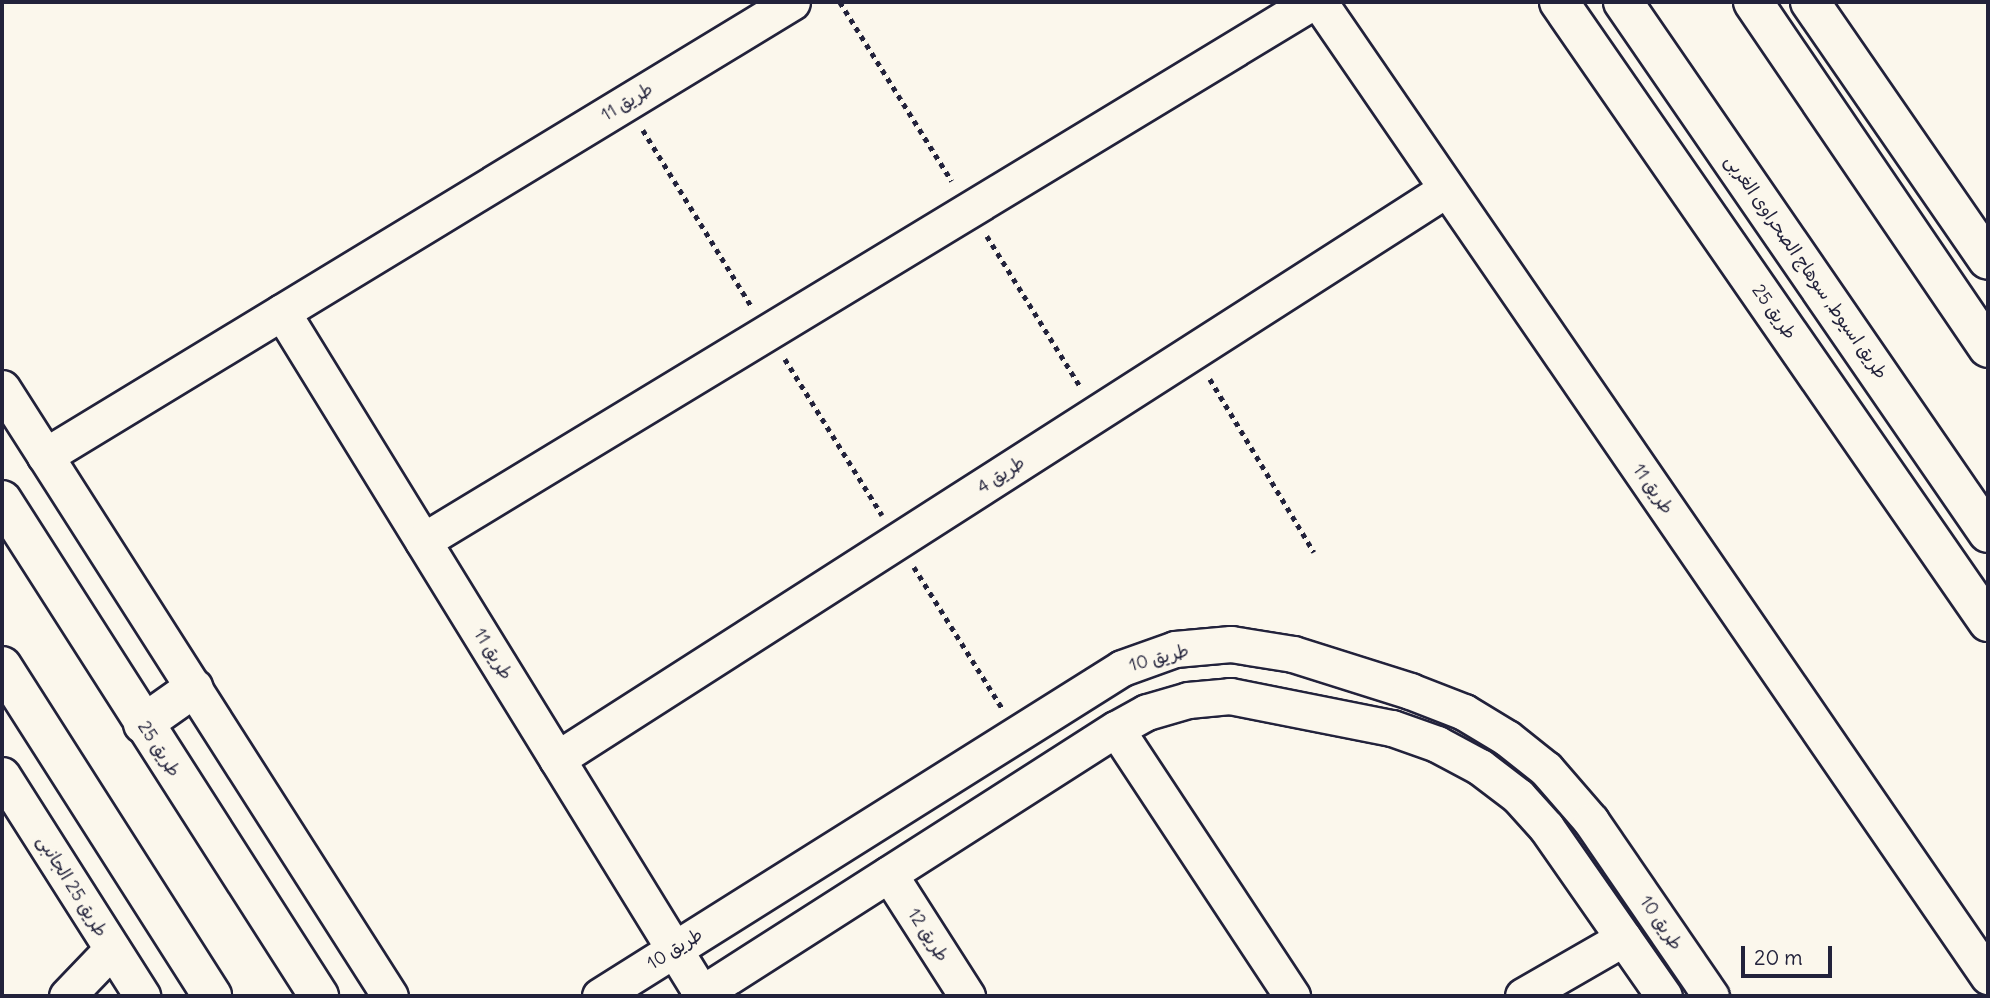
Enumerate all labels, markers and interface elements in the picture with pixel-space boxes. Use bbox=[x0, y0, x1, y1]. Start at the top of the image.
street label: طريق 11 bbox=[597, 78, 657, 126]
street label: طريق اسيوط, سوهاج الصحراوى الغربى bbox=[1720, 151, 1892, 383]
street label: طريق 25 bbox=[1747, 280, 1801, 344]
street label: طريق 4 bbox=[973, 452, 1029, 498]
street label: طريق 11 bbox=[1628, 460, 1678, 518]
street label: طريق 11 bbox=[469, 624, 517, 684]
street label: طريق 10 bbox=[1127, 640, 1191, 676]
street label: طريق 25 bbox=[133, 717, 185, 781]
street label: طريق 25 الجانبى bbox=[32, 831, 112, 941]
street label: طريق 10 bbox=[1635, 892, 1687, 954]
street label: طريق 12 bbox=[903, 904, 953, 966]
street label: طريق 10 bbox=[643, 924, 707, 974]
scale bar bbox=[1745, 932, 1836, 976]
text: 20 m bbox=[1754, 944, 1803, 971]

